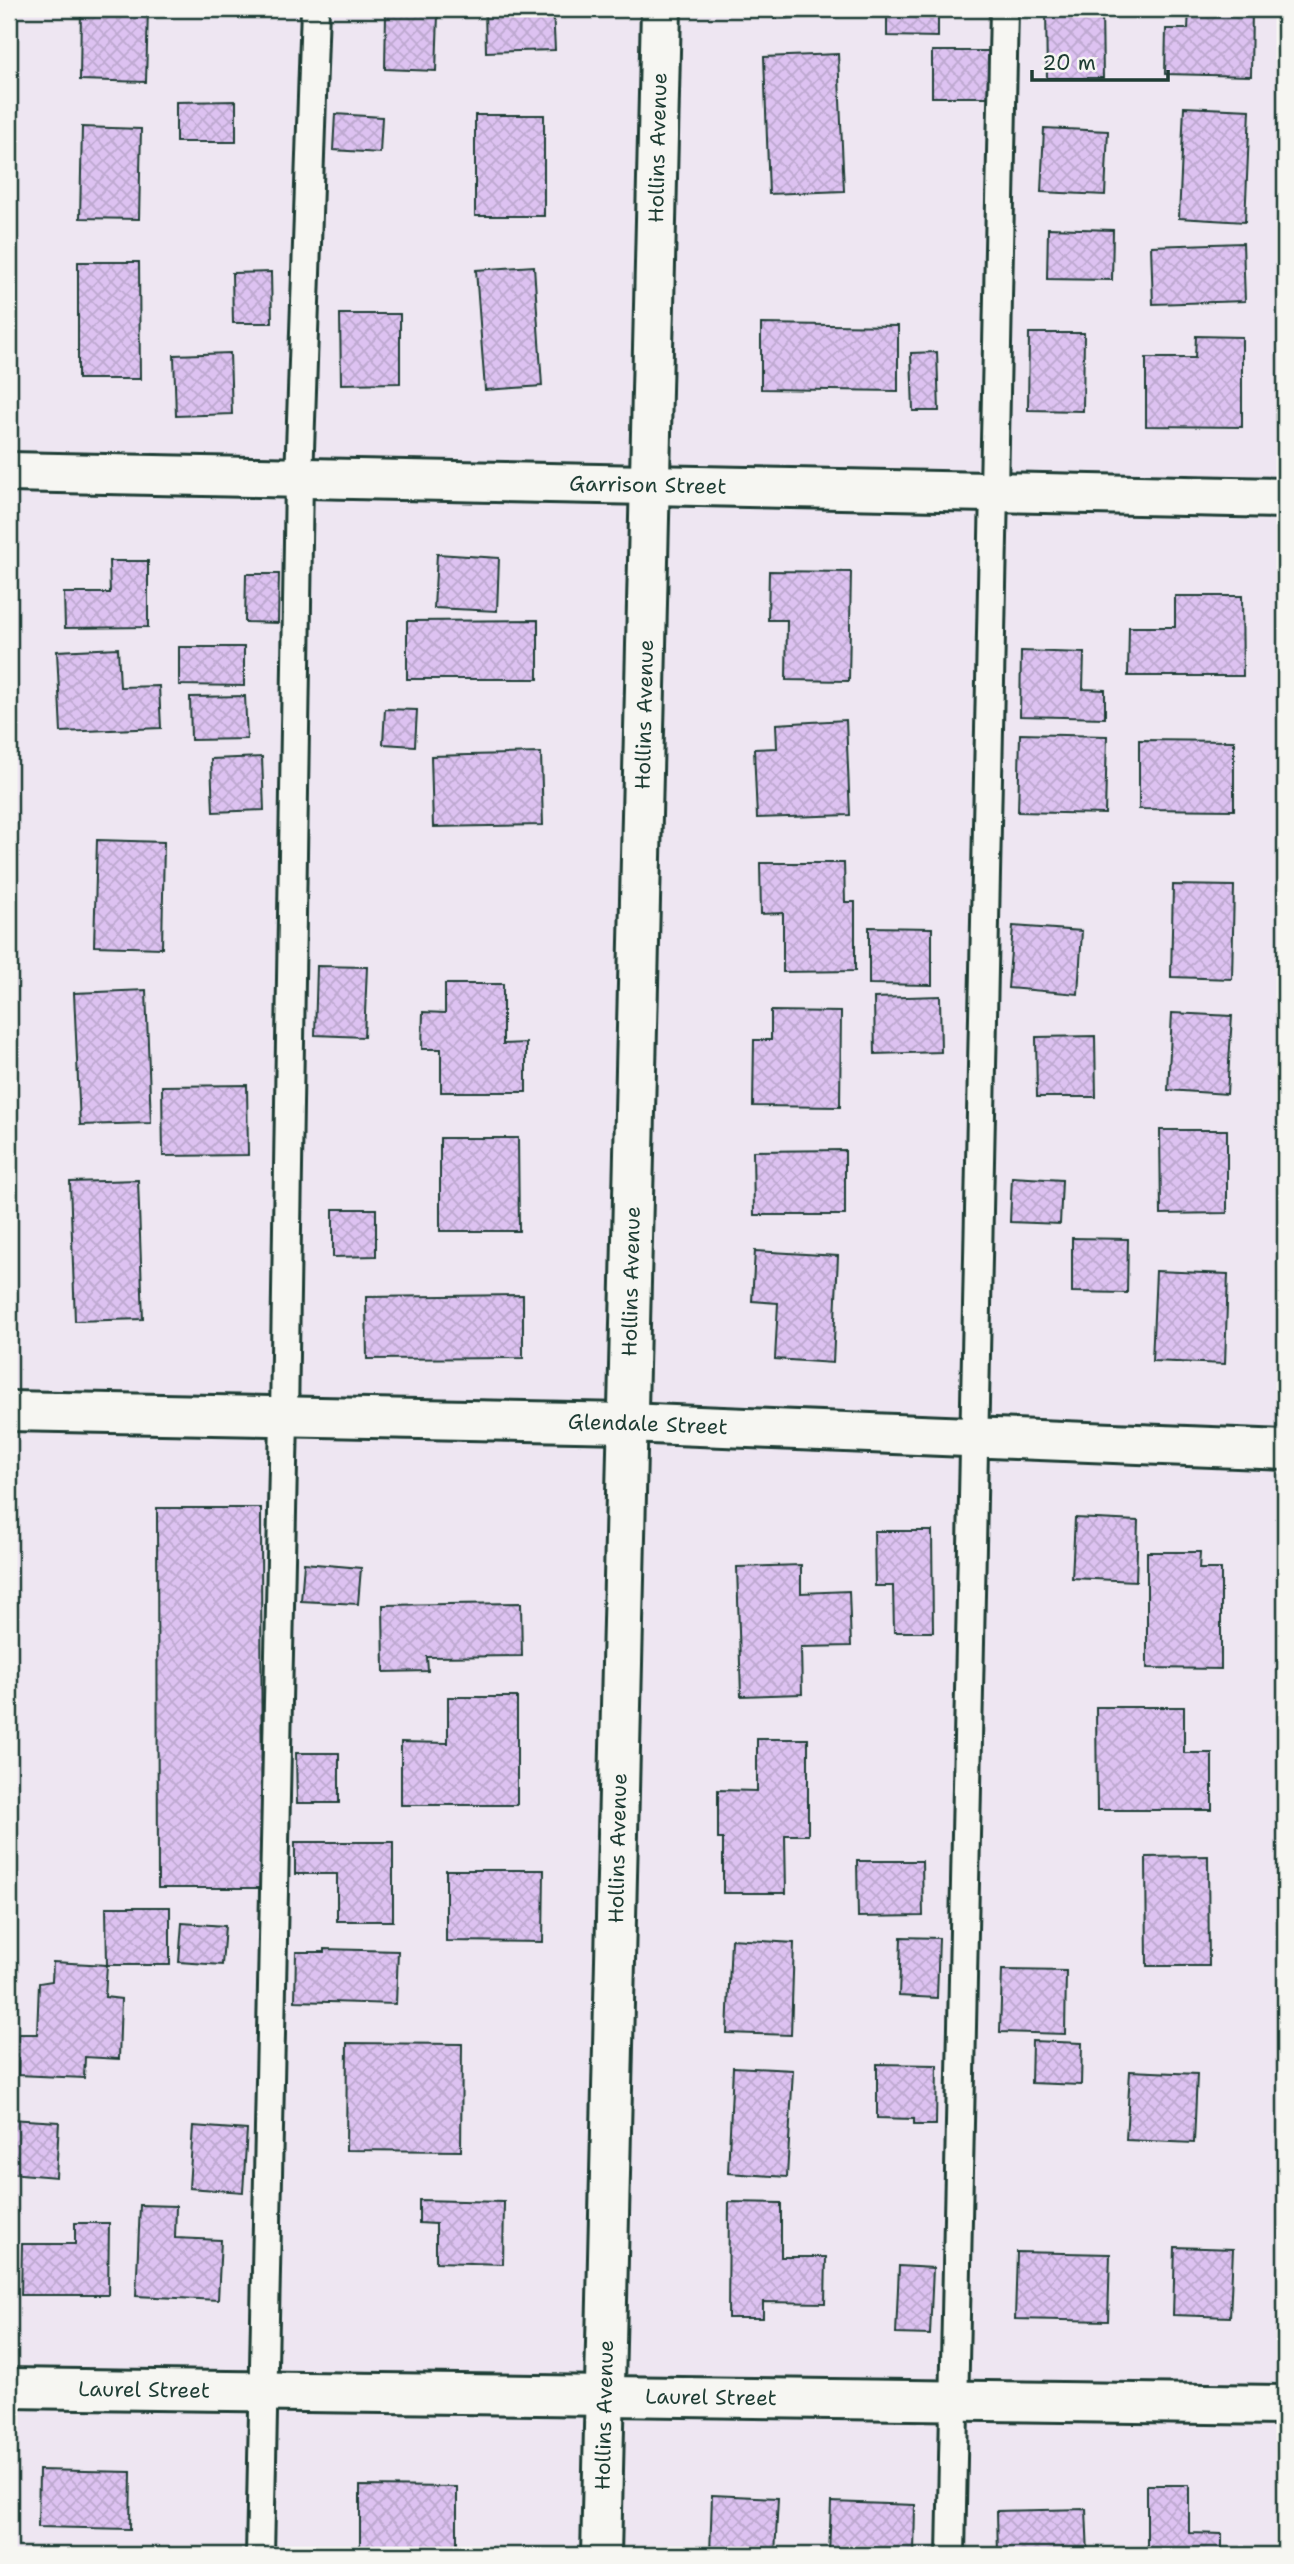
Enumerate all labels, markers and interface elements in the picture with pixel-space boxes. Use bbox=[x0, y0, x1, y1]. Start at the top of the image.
scale bar bbox=[1032, 38, 1168, 82]
text: 20 m bbox=[1042, 49, 1096, 77]
street label: Hollins Avenue bbox=[642, 72, 673, 223]
street label: Garrison Street bbox=[569, 469, 727, 501]
street label: Hollins Avenue bbox=[629, 639, 660, 790]
street label: Hollins Avenue bbox=[615, 1206, 647, 1357]
street label: Glendale Street bbox=[568, 1408, 728, 1441]
street label: Hollins Avenue bbox=[602, 1773, 633, 1924]
street label: Hollins Avenue bbox=[589, 2340, 620, 2491]
street label: Laurel Street bbox=[78, 2375, 210, 2405]
street label: Laurel Street bbox=[645, 2382, 777, 2412]

